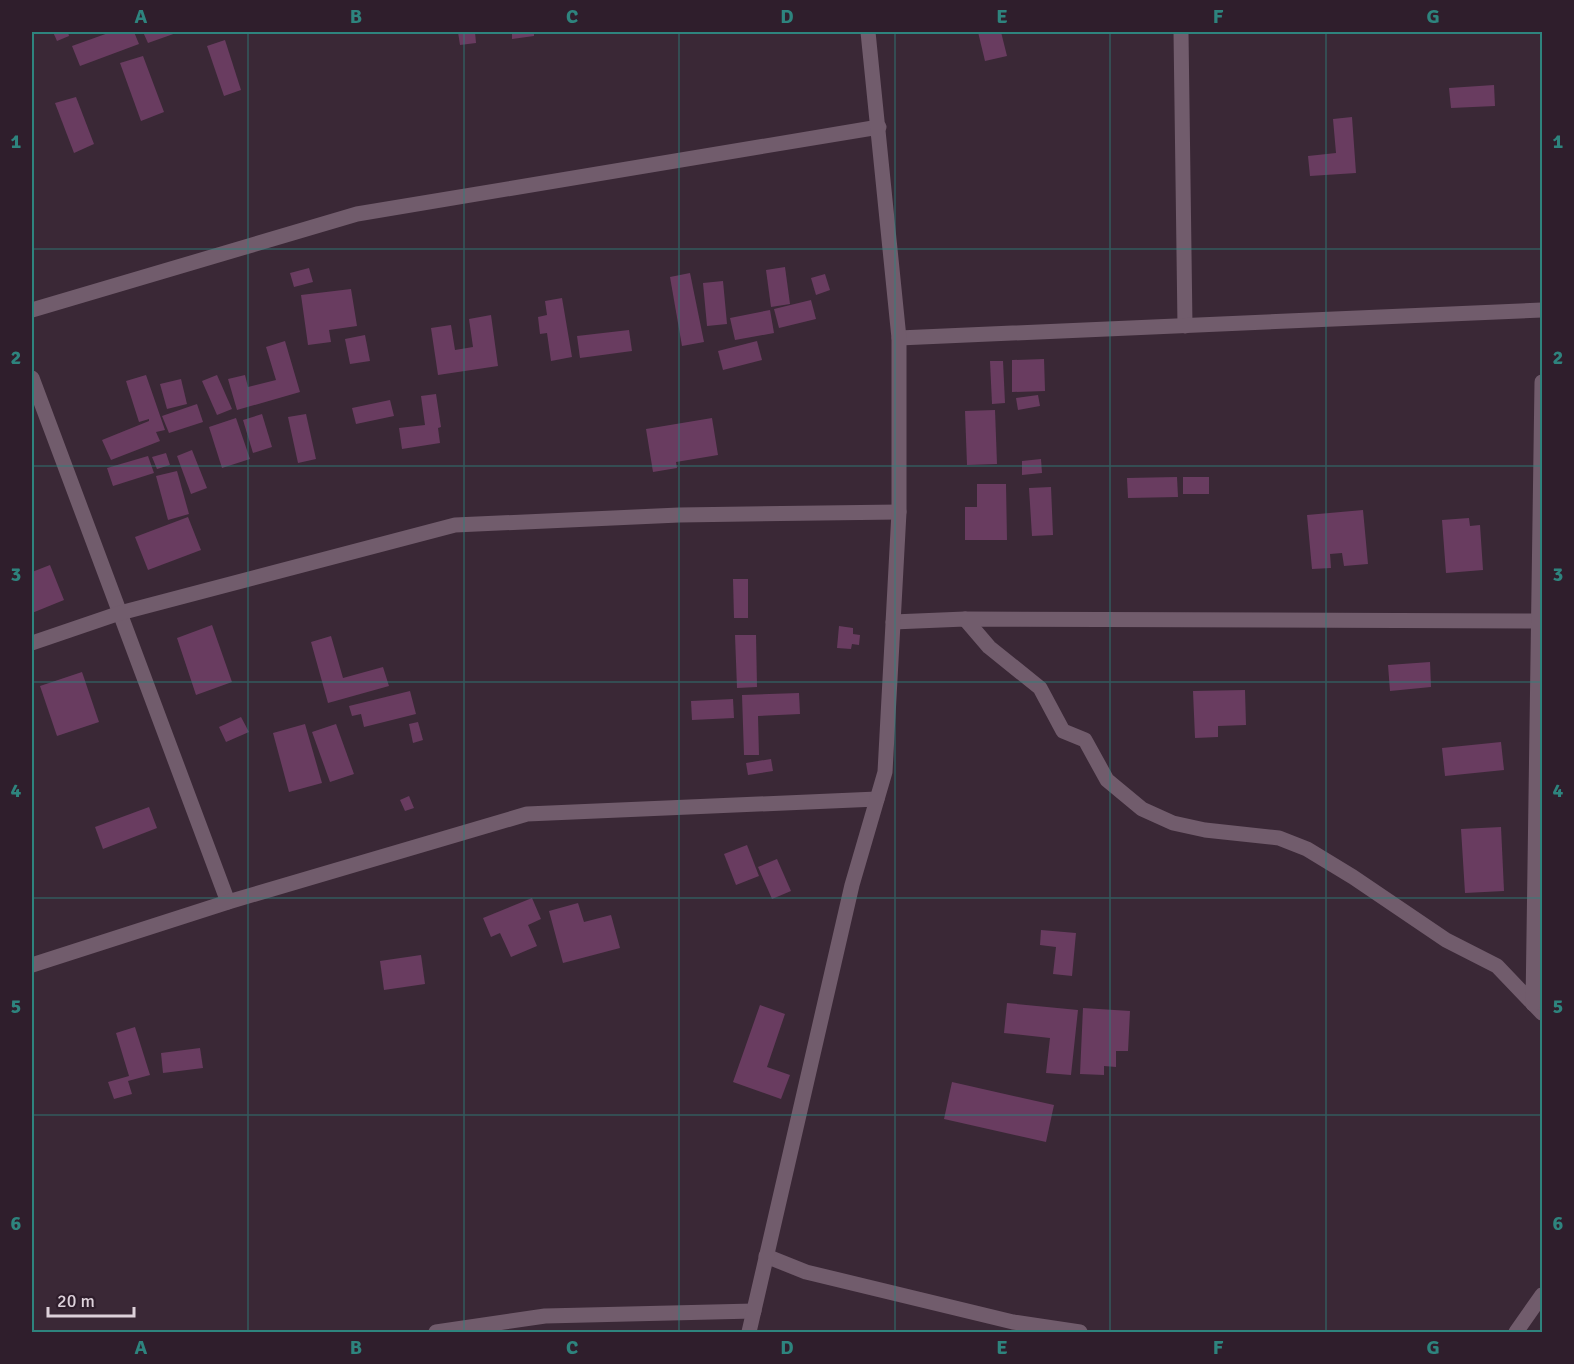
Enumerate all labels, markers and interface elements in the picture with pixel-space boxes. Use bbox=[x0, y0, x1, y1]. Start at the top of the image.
text: A bbox=[135, 4, 148, 29]
text: B bbox=[350, 4, 362, 29]
text: C bbox=[566, 4, 578, 29]
text: D bbox=[780, 4, 794, 29]
text: E bbox=[996, 4, 1008, 29]
text: F bbox=[1213, 4, 1224, 29]
text: G bbox=[1426, 4, 1440, 29]
text: 1 bbox=[11, 129, 22, 154]
text: 1 bbox=[1553, 129, 1564, 154]
text: 2 bbox=[11, 345, 21, 370]
text: 2 bbox=[1553, 345, 1563, 370]
text: 3 bbox=[11, 562, 21, 587]
text: 3 bbox=[1553, 562, 1563, 587]
text: 4 bbox=[11, 778, 22, 803]
text: 4 bbox=[1553, 778, 1564, 803]
text: 5 bbox=[11, 994, 21, 1019]
text: 5 bbox=[1553, 994, 1563, 1019]
text: 6 bbox=[11, 1211, 22, 1236]
text: 6 bbox=[1553, 1211, 1564, 1236]
scale bar bbox=[48, 1280, 134, 1318]
text: 20 m bbox=[57, 1290, 95, 1312]
text: A bbox=[135, 1335, 148, 1360]
text: B bbox=[350, 1335, 362, 1360]
text: C bbox=[566, 1335, 578, 1360]
text: D bbox=[780, 1335, 794, 1360]
text: E bbox=[996, 1335, 1008, 1360]
text: F bbox=[1213, 1335, 1224, 1360]
text: G bbox=[1426, 1335, 1440, 1360]

